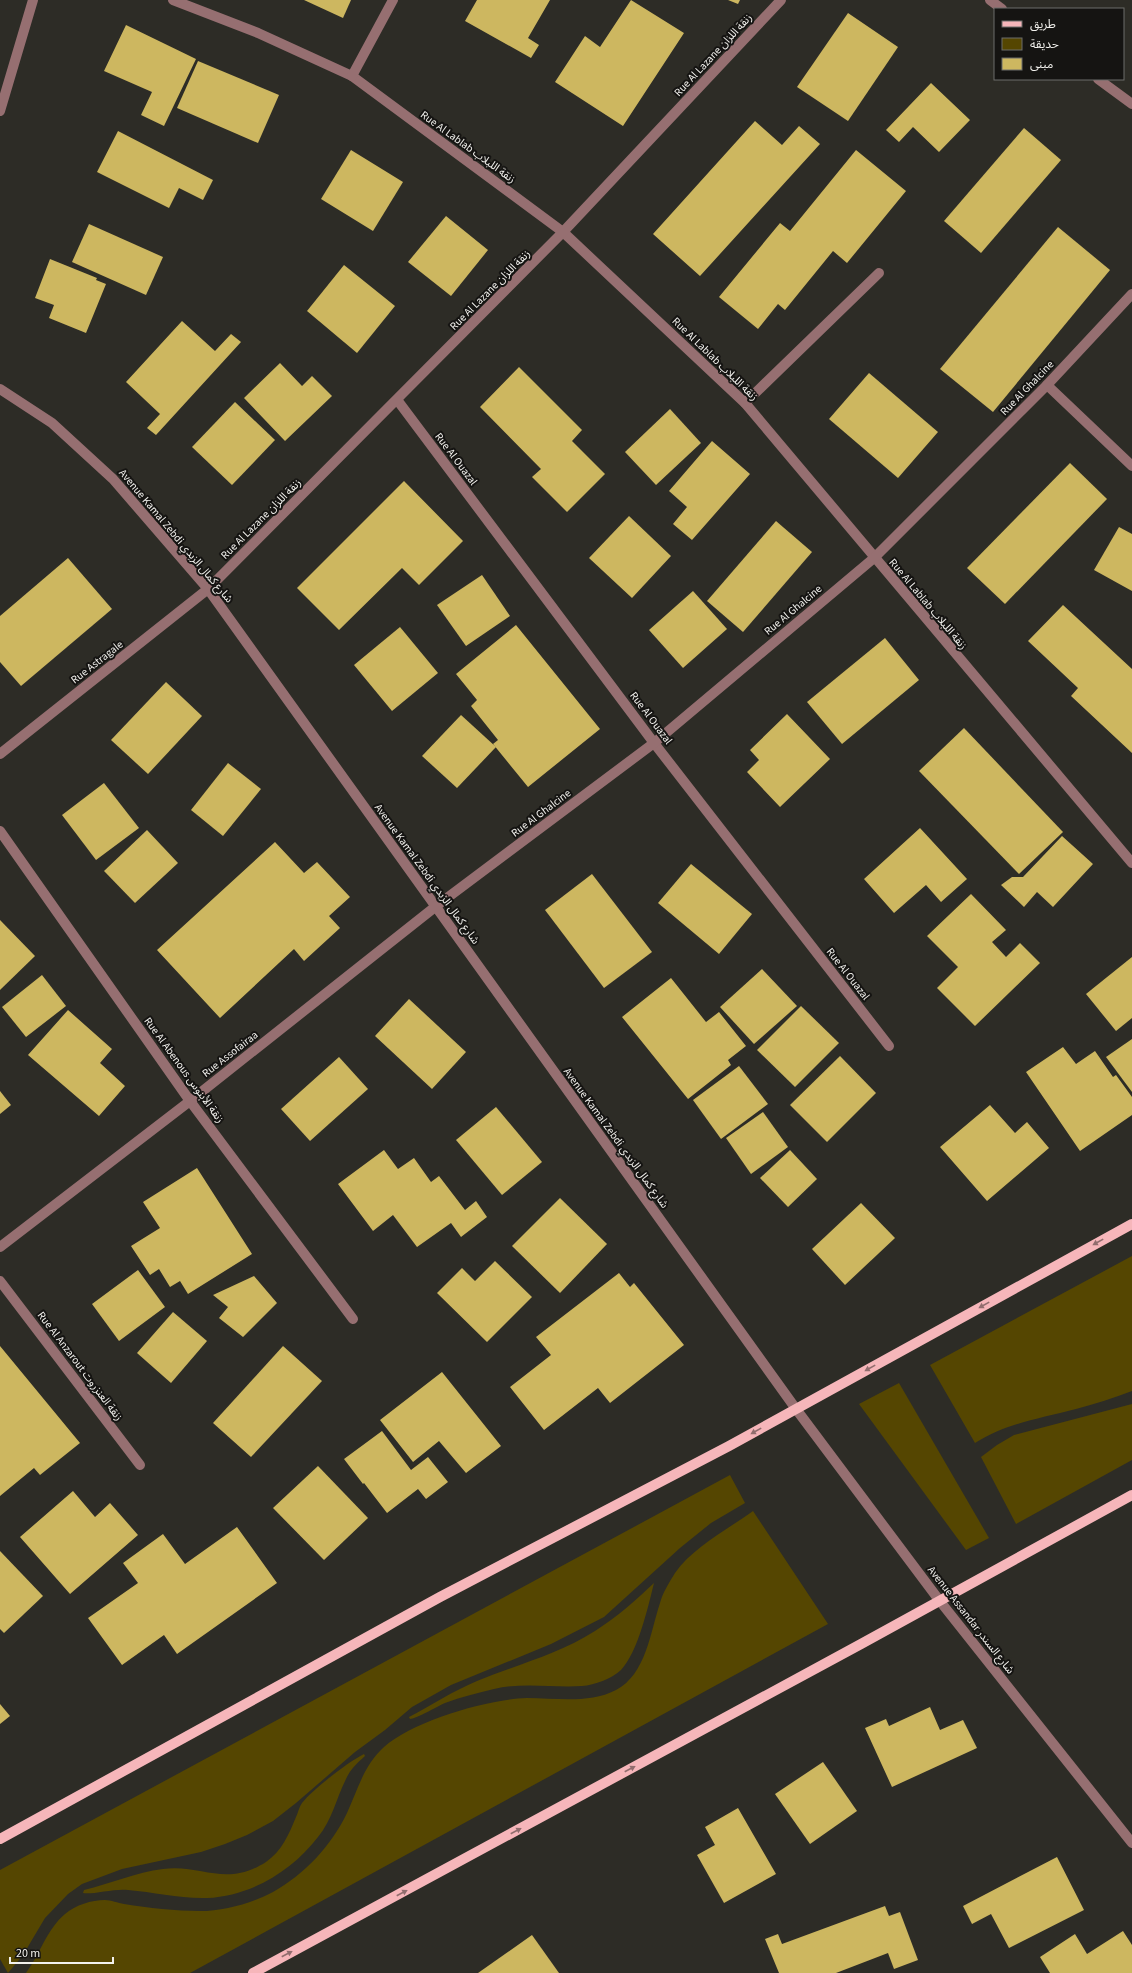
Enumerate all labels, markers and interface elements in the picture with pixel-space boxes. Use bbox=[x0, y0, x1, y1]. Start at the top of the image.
legend bbox=[994, 8, 1124, 80]
street label: Rue Al Lazane زنقة اللزان bbox=[671, 10, 755, 100]
text: طريق bbox=[1030, 16, 1056, 33]
text: حديقة bbox=[1030, 36, 1059, 53]
text: مبنى bbox=[1030, 56, 1053, 73]
street label: Rue Al Lablab زنقة اللبلاب bbox=[417, 107, 519, 187]
street label: Rue Al Lazane زنقة اللزان bbox=[446, 246, 534, 334]
street label: Rue Al Lablab زنقة اللبلاب bbox=[669, 314, 761, 404]
street label: Rue Al Ghalcine bbox=[997, 357, 1057, 419]
street label: Rue Al Ouazal bbox=[431, 430, 481, 489]
street label: Avenue Kamal Zebdi شارع كمال الزبدي bbox=[114, 466, 237, 607]
street label: Rue Al Lazane زنقة اللزان bbox=[217, 475, 305, 563]
street label: Rue Al Lablab زنقة اللبلاب bbox=[886, 555, 970, 653]
street label: Rue Al Ghalcine bbox=[761, 581, 826, 639]
street label: Rue Astragale bbox=[68, 637, 127, 687]
street label: Rue Al Ouazal bbox=[626, 689, 676, 748]
street label: Rue Al Ghalcine bbox=[508, 785, 574, 840]
street label: Avenue Kamal Zebdi شارع كمال الزبدي bbox=[370, 801, 483, 948]
street label: Rue Al Ouazal bbox=[823, 945, 873, 1003]
street label: Rue Al Abenous زنقة الأبنوس bbox=[141, 1014, 227, 1126]
street label: Rue Assofairaa bbox=[199, 1027, 261, 1081]
street label: Avenue Kamal Zebdi شارع كمال الزبدي bbox=[559, 1065, 672, 1212]
one-way arrow bbox=[1092, 1239, 1104, 1246]
one-way arrow bbox=[978, 1302, 990, 1308]
street label: Rue Al Anzarout زنقة العنزروت bbox=[34, 1308, 126, 1424]
one-way arrow bbox=[864, 1364, 876, 1371]
one-way arrow bbox=[750, 1427, 762, 1434]
street label: Avenue Assandar شارع السندر bbox=[924, 1563, 1018, 1677]
one-way arrow bbox=[624, 1765, 636, 1772]
one-way arrow bbox=[510, 1827, 522, 1834]
one-way arrow bbox=[396, 1889, 408, 1896]
scale bar bbox=[10, 1939, 113, 1965]
text: 20 m bbox=[16, 1945, 40, 1962]
one-way arrow bbox=[282, 1951, 293, 1958]

